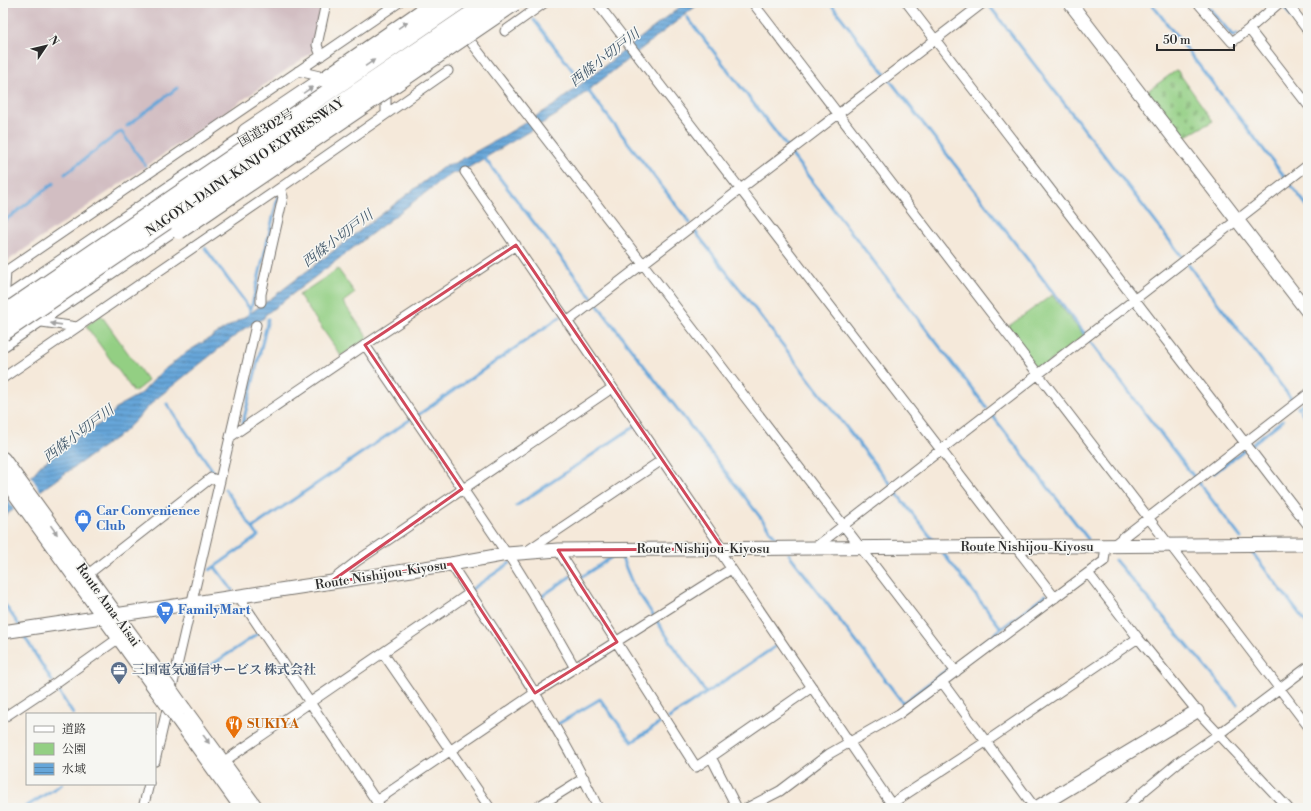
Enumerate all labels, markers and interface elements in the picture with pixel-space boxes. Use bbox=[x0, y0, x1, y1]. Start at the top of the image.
one-way arrow bbox=[398, 21, 409, 29]
water label: 西條小切戸川 bbox=[566, 24, 645, 91]
north arrow bbox=[26, 26, 66, 66]
scale bar bbox=[1157, 26, 1234, 52]
text: N bbox=[45, 33, 62, 49]
text: 50 m bbox=[1163, 33, 1191, 48]
one-way arrow bbox=[365, 59, 376, 67]
one-way arrow bbox=[303, 86, 313, 94]
street label: NAGOYA-DAINI-KANJO EXPRESSWAY bbox=[143, 94, 348, 240]
street label: 国道302号 bbox=[235, 106, 297, 150]
water label: 西條小切戸川 bbox=[299, 205, 379, 271]
one-way arrow bbox=[50, 321, 62, 327]
water label: 西條小切戸川 bbox=[40, 400, 120, 466]
place label: Car Convenience Club bbox=[96, 503, 200, 534]
shop icon: Car Convenience Club bbox=[73, 508, 93, 533]
one-way arrow bbox=[50, 525, 58, 536]
street label: Route Nishijou-Kiyosu bbox=[960, 539, 1094, 555]
street label: Route Nishijou-Kiyosu bbox=[636, 541, 770, 557]
street label: Route Nishijou-Kiyosu bbox=[314, 557, 449, 593]
street label: Route Ama-Aisai bbox=[72, 560, 144, 650]
supermarket icon: FamilyMart bbox=[155, 600, 175, 625]
place label: FamilyMart bbox=[178, 602, 251, 618]
office icon: 三国電気通信サービス 株式会社 bbox=[109, 660, 129, 685]
place label: 三国電気通信サービス 株式会社 bbox=[132, 662, 316, 678]
legend bbox=[26, 713, 156, 785]
restaurant icon: SUKIYA bbox=[224, 714, 244, 739]
place label: SUKIYA bbox=[247, 716, 299, 732]
text: 道路 bbox=[62, 722, 86, 737]
one-way arrow bbox=[202, 734, 210, 744]
text: 公園 bbox=[62, 742, 86, 757]
text: 水域 bbox=[62, 762, 86, 777]

